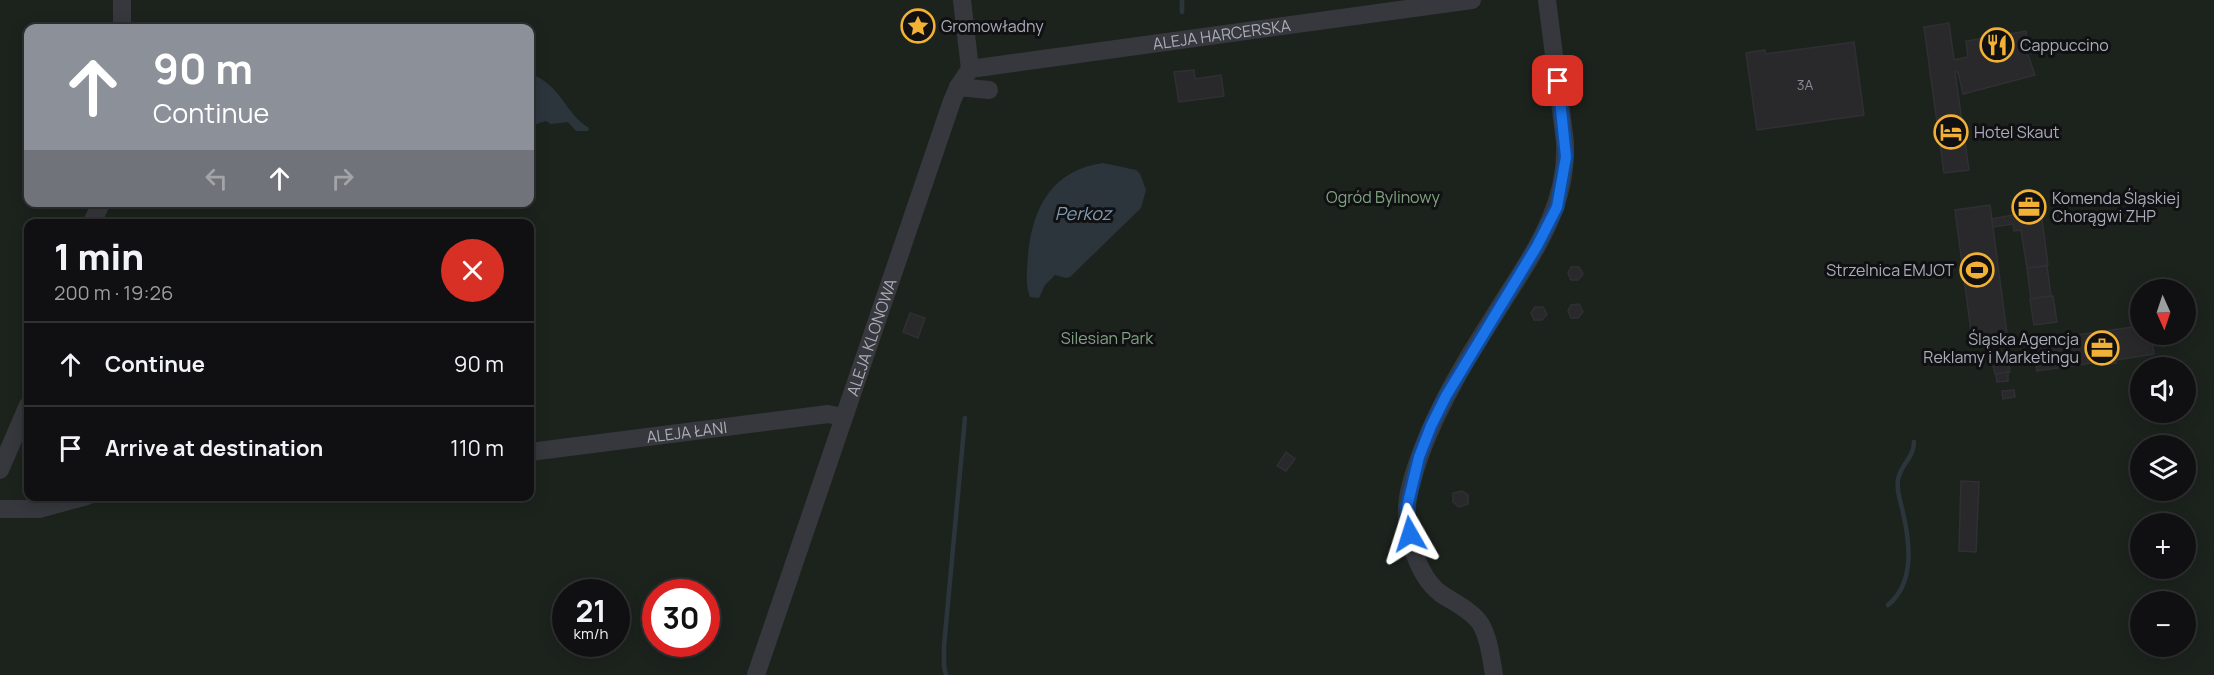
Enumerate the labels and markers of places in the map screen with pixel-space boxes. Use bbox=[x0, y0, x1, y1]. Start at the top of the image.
place icon: Gromowładny bbox=[900, 8, 936, 44]
place label: Gromowładny bbox=[941, 15, 1044, 37]
restaurant icon: Cappuccino bbox=[1979, 27, 2015, 63]
place label: Cappuccino bbox=[2020, 34, 2109, 56]
pin bbox=[1532, 55, 1583, 106]
hotel icon: Hotel Skaut bbox=[1933, 114, 1969, 150]
place label: Hotel Skaut bbox=[1974, 121, 2059, 143]
place label: Komenda Śląskiej Chorągwi ZHP bbox=[2052, 187, 2180, 227]
office icon: Komenda Śląskiej Chorągwi ZHP bbox=[2011, 189, 2047, 225]
sports icon: Strzelnica EMJOT bbox=[1959, 252, 1995, 288]
place label: Strzelnica EMJOT bbox=[1826, 259, 1954, 281]
place label: Śląska Agencja Reklamy i Marketingu bbox=[1923, 328, 2079, 368]
office icon: Śląska Agencja Reklamy i Marketingu bbox=[2084, 330, 2120, 366]

